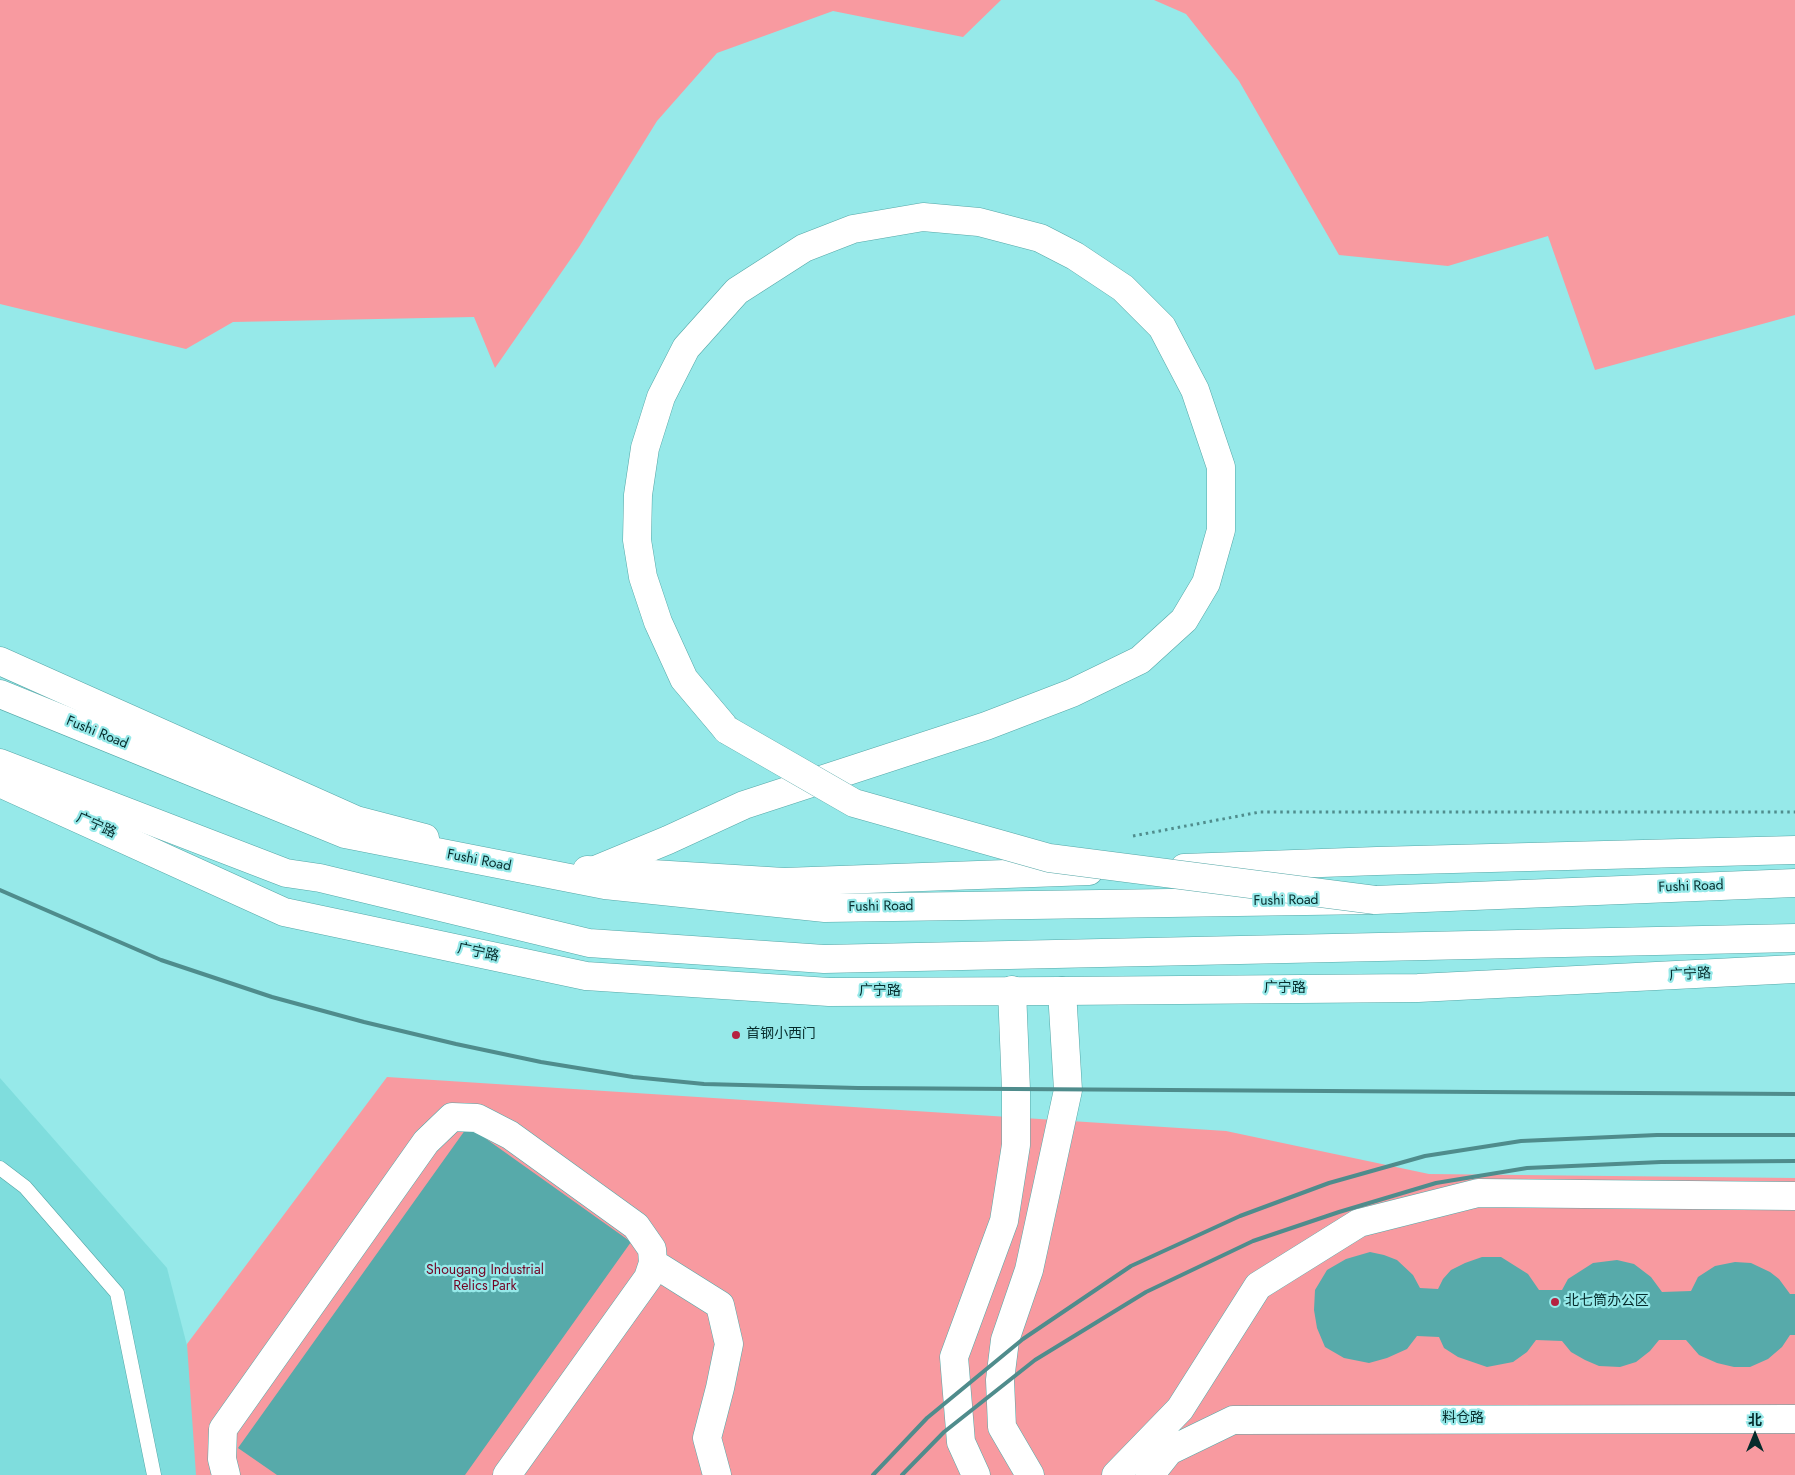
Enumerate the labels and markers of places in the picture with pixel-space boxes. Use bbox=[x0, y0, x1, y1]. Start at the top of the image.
place label: 首钢小西门 bbox=[746, 1027, 816, 1043]
marker: 首钢小西门 bbox=[730, 1029, 742, 1041]
place label: 北七筒办公区 bbox=[1565, 1294, 1649, 1310]
marker: 北七筒办公区 bbox=[1549, 1296, 1561, 1308]

